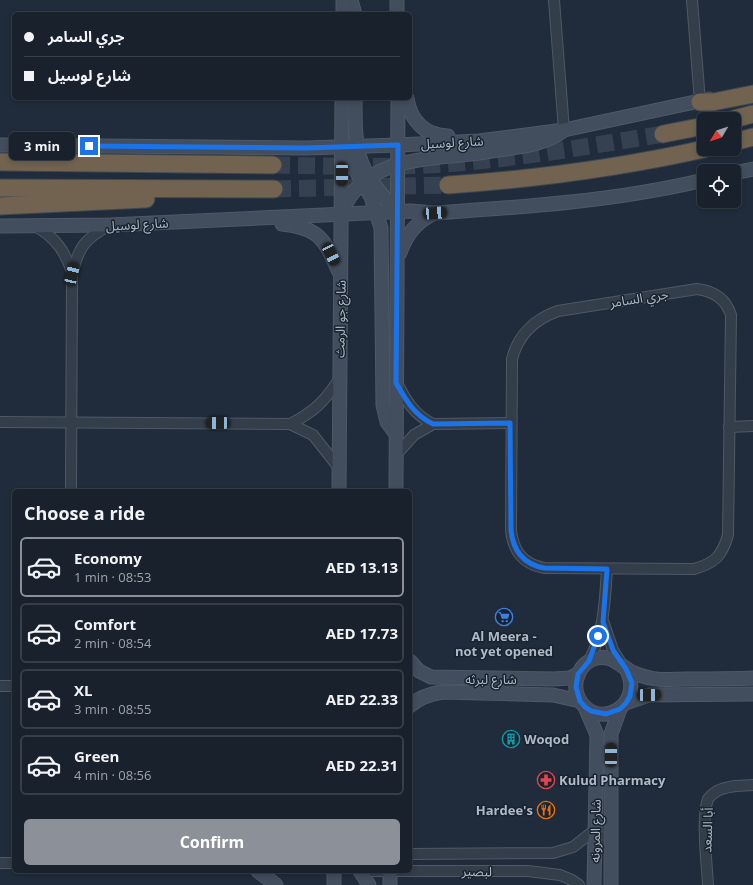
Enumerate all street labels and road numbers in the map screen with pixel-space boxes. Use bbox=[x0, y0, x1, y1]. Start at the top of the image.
street label: شارع لوسيل bbox=[420, 131, 484, 155]
street label: شارع لوسيل bbox=[105, 213, 169, 237]
street label: شارع جو الرمث bbox=[330, 280, 352, 358]
street label: جري السامر bbox=[607, 284, 670, 314]
street label: شارع لبرثه bbox=[465, 670, 517, 690]
street label: شارع المرونه bbox=[585, 799, 607, 863]
street label: أبا السعد bbox=[697, 807, 717, 853]
street label: لبصير bbox=[461, 862, 492, 880]

